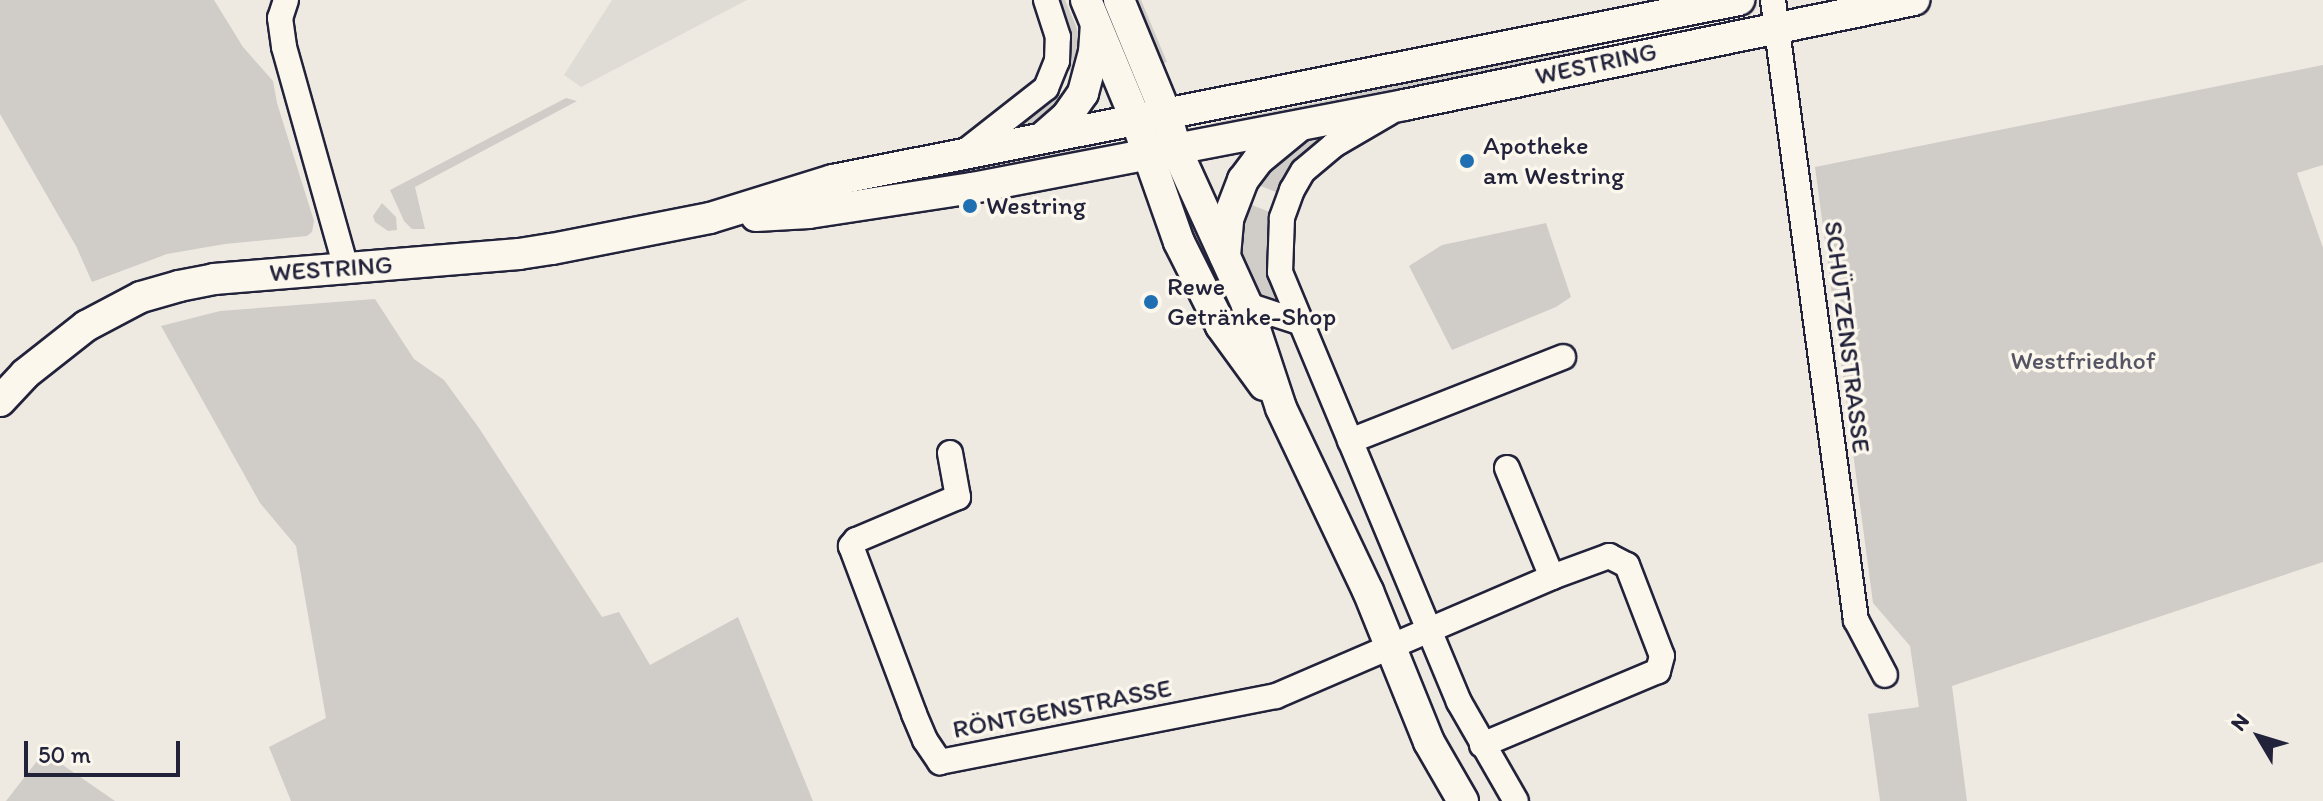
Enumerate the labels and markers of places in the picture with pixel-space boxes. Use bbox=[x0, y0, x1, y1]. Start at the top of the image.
place label: Apotheke am Westring bbox=[1483, 130, 1624, 192]
marker: Apotheke am Westring bbox=[1458, 152, 1476, 170]
place label: Westring bbox=[986, 190, 1086, 222]
marker: Westring bbox=[961, 197, 979, 215]
place label: Rewe Getränke-Shop bbox=[1167, 271, 1336, 332]
marker: Rewe Getränke-Shop bbox=[1142, 293, 1160, 311]

